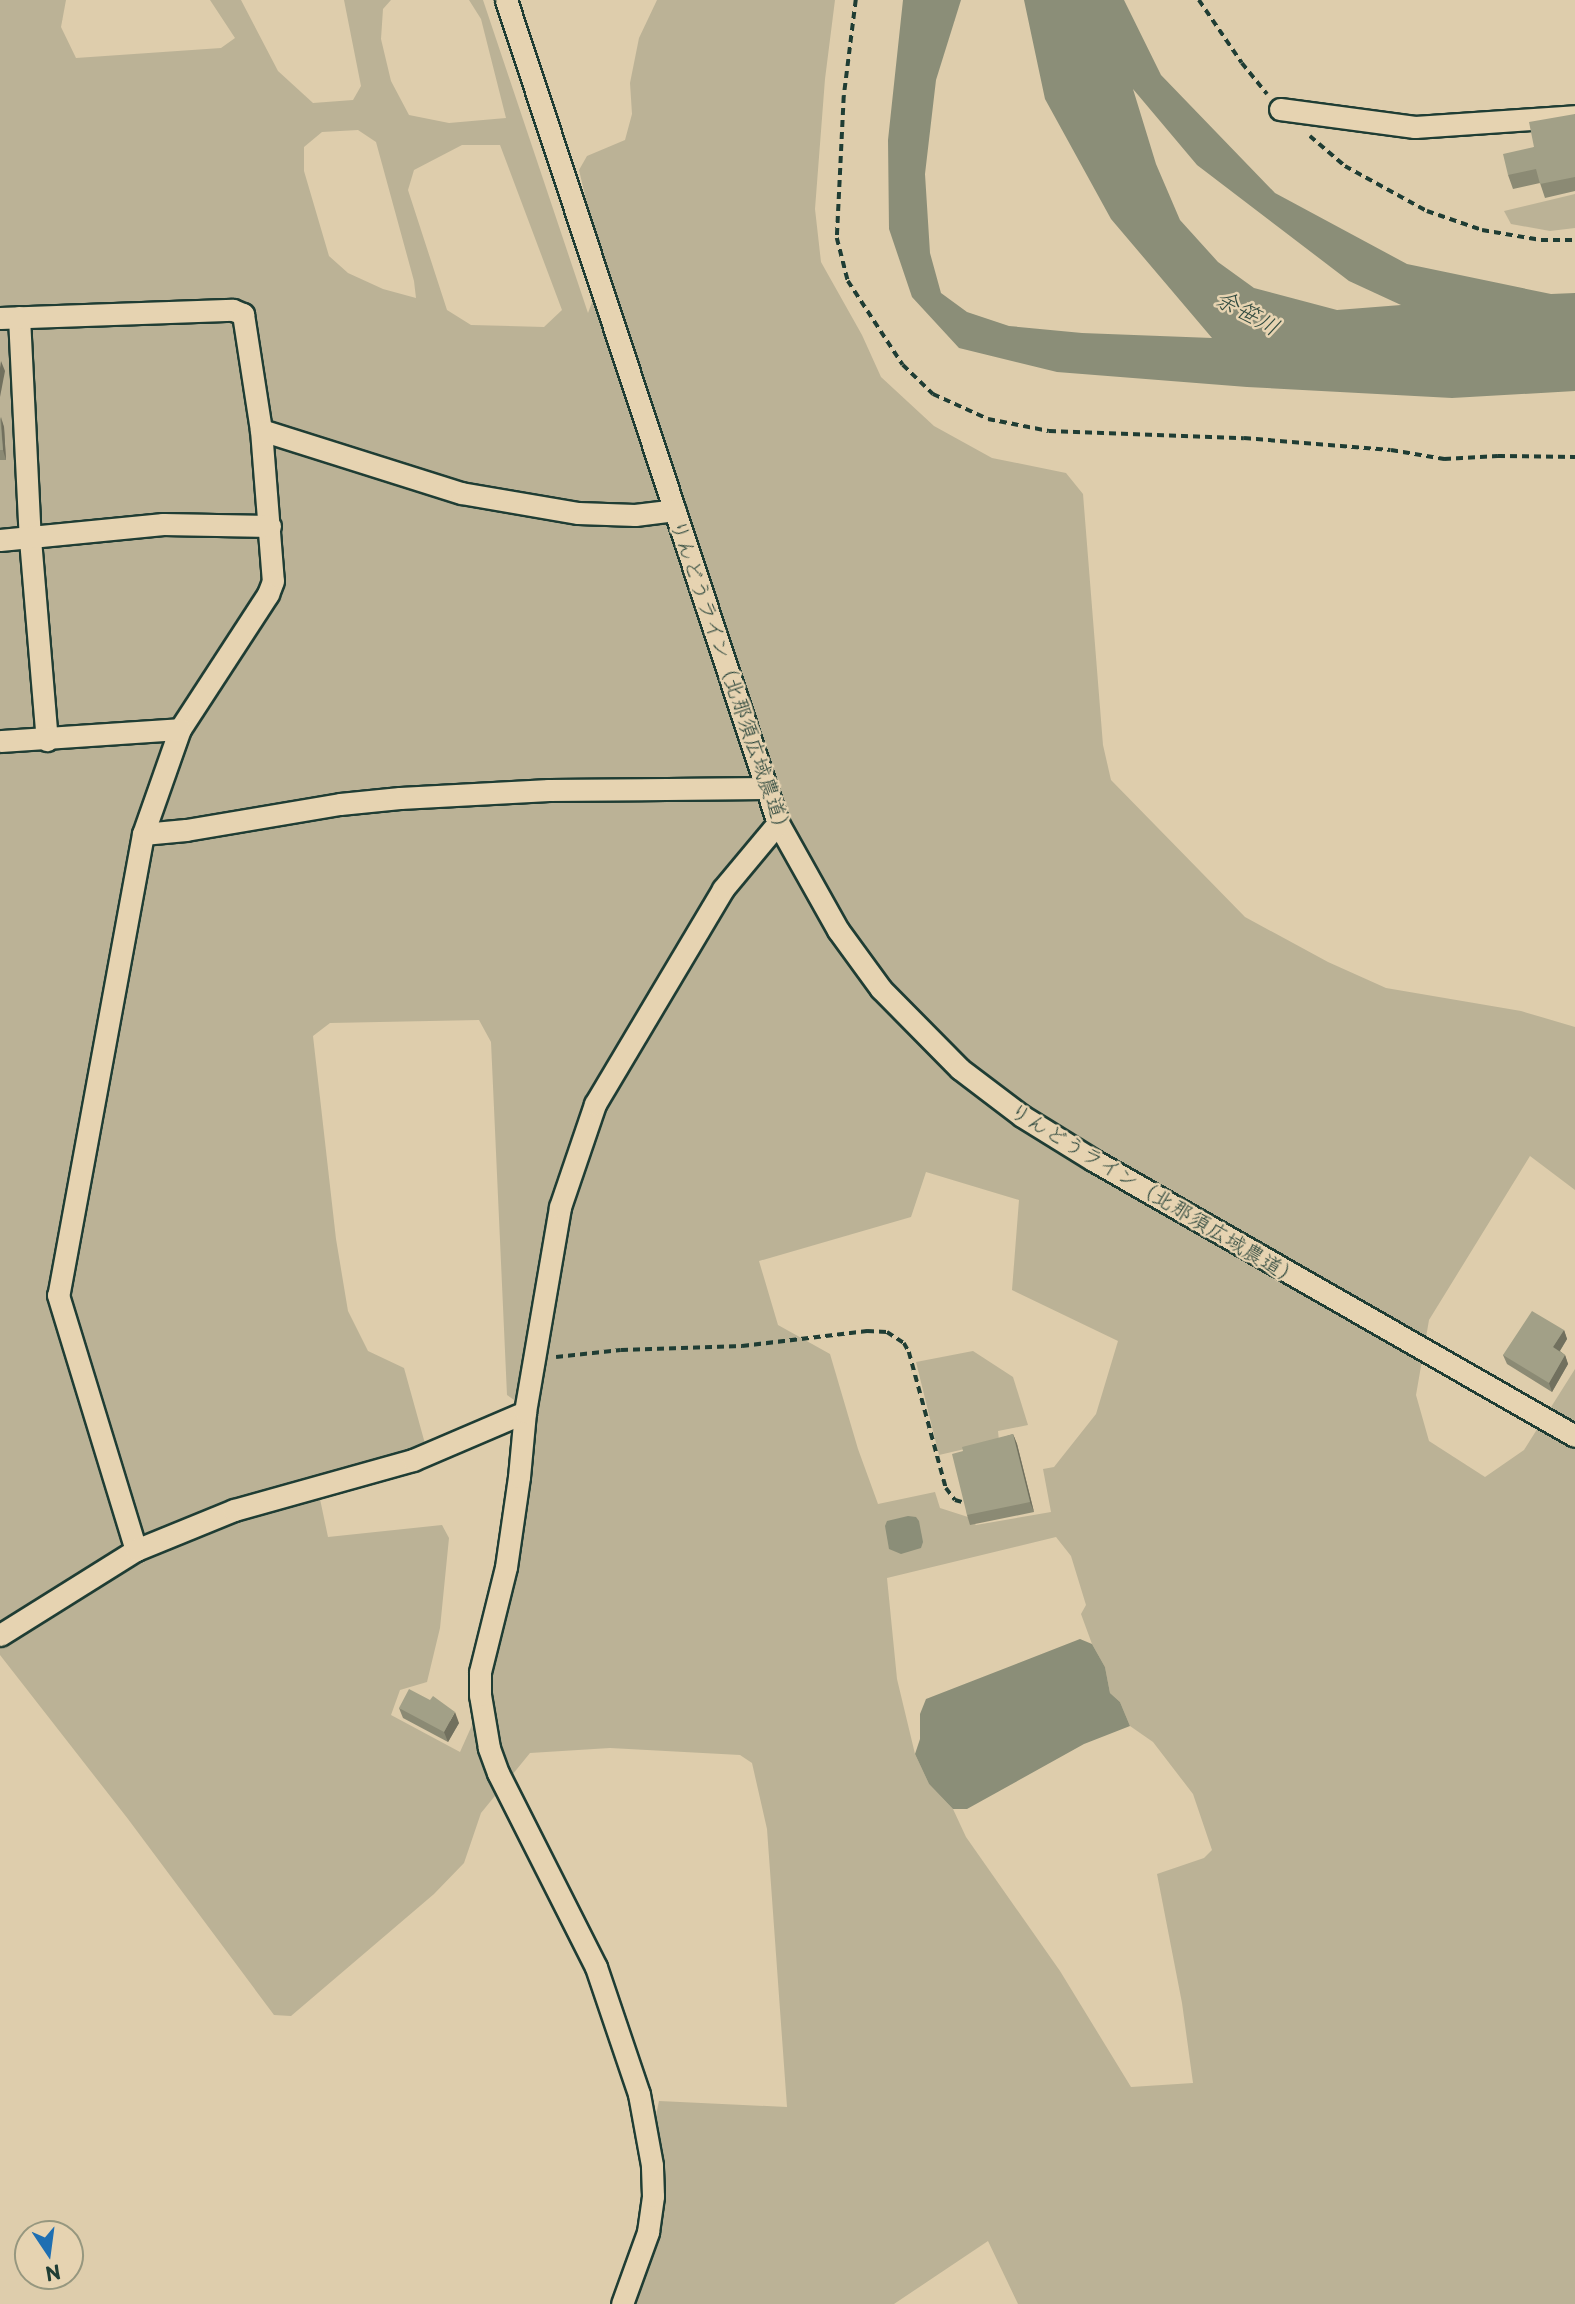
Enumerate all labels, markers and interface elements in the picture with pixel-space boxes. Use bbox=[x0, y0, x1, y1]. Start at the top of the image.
water label: 余笹川 bbox=[1211, 283, 1285, 341]
street label: りんどうライン（北那須広域農道） bbox=[666, 515, 800, 841]
street label: りんどうライン（北那須広域農道） bbox=[1006, 1096, 1306, 1290]
north arrow bbox=[14, 2220, 84, 2290]
text: N bbox=[43, 2258, 64, 2289]

